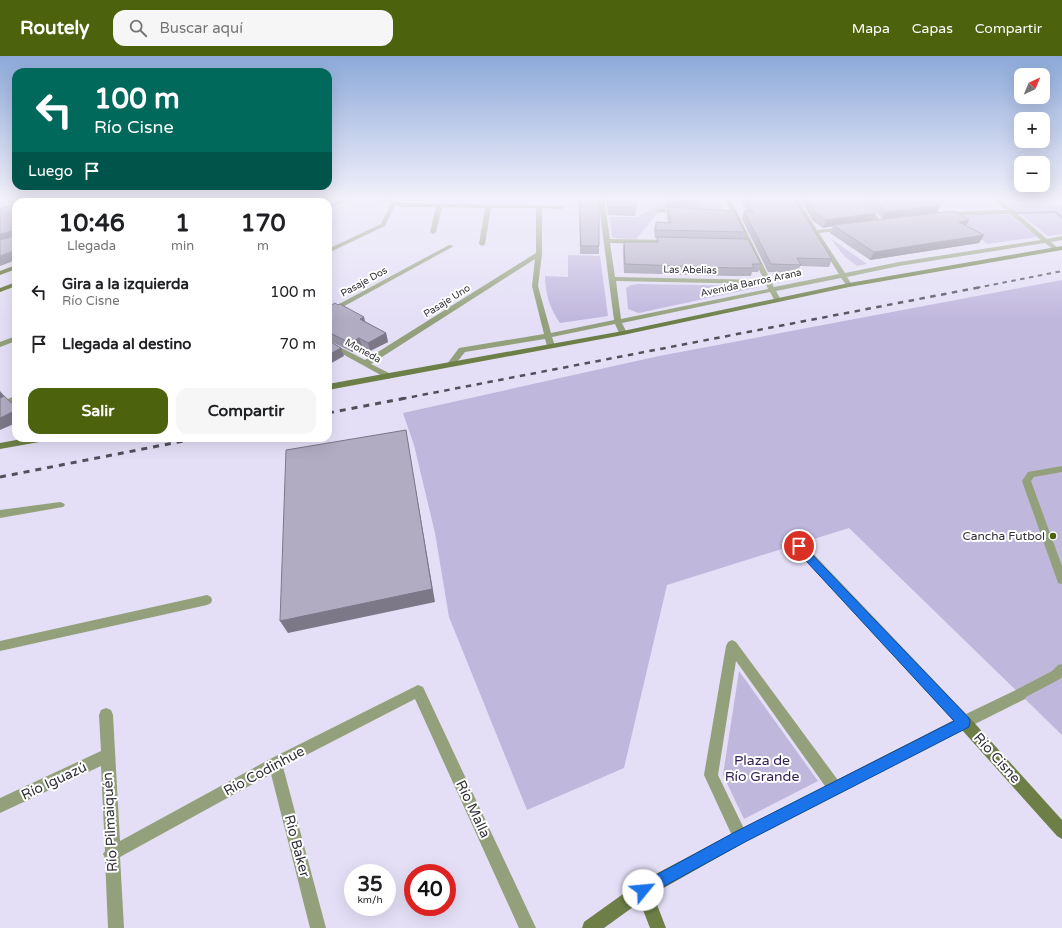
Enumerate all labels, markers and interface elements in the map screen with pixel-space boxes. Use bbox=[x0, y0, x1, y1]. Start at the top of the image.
search box bbox=[113, 10, 393, 46]
text: Routely bbox=[20, 17, 89, 39]
icon: search bbox=[127, 17, 149, 39]
text: Buscar aquí bbox=[159, 19, 243, 37]
text: Mapa bbox=[852, 20, 890, 37]
text: Capas bbox=[912, 20, 953, 37]
text: Compartir bbox=[975, 20, 1042, 37]
north arrow bbox=[1014, 68, 1050, 104]
map controls bbox=[1014, 68, 1050, 192]
text: 100 m bbox=[94, 82, 180, 116]
icon: left bbox=[28, 84, 80, 136]
button: + bbox=[1014, 112, 1050, 148]
text: Río Cisne bbox=[94, 116, 174, 138]
button: − bbox=[1014, 156, 1050, 192]
icon: arrive bbox=[81, 160, 103, 182]
text: Luego bbox=[28, 162, 73, 180]
text: 10:46 bbox=[58, 209, 125, 238]
text: 1 bbox=[175, 209, 190, 238]
text: 170 bbox=[240, 209, 286, 238]
text: Llegada bbox=[67, 238, 116, 254]
text: min bbox=[171, 238, 194, 254]
text: m bbox=[257, 238, 269, 254]
street label: Pasaje Dos bbox=[339, 264, 390, 300]
street label: Las Abelias bbox=[663, 264, 717, 276]
street label: Avenida Barros Arana bbox=[699, 266, 803, 300]
text: Gira a la izquierda bbox=[62, 275, 189, 293]
icon: left bbox=[28, 281, 50, 303]
street label: Pasaje Uno bbox=[421, 282, 473, 320]
text: 100 m bbox=[270, 283, 316, 301]
text: Río Cisne bbox=[62, 293, 120, 309]
icon: arrive bbox=[28, 333, 50, 355]
text: Llegada al destino bbox=[62, 335, 191, 353]
text: 70 m bbox=[279, 335, 316, 353]
street label: Moneda bbox=[343, 336, 383, 366]
button: Salir bbox=[28, 388, 168, 434]
button: Compartir bbox=[176, 388, 316, 434]
pin bbox=[782, 529, 816, 563]
place label: Cancha Futbol bbox=[962, 529, 1045, 543]
marker: Cancha Futbol bbox=[1048, 531, 1058, 541]
icon: arrive bbox=[788, 535, 810, 557]
street label: Río Cisne bbox=[970, 729, 1024, 787]
street label: Río Codinhue bbox=[221, 742, 308, 799]
park label: Plaza de Río Grande bbox=[725, 752, 799, 785]
street label: Río Iguazú bbox=[19, 758, 89, 804]
street label: Río Pilmaiquén bbox=[99, 772, 121, 872]
street label: Río Malla bbox=[452, 777, 494, 841]
street label: Río Baker bbox=[281, 813, 314, 880]
speed limit sign: 40 bbox=[404, 864, 456, 916]
position arrow bbox=[622, 869, 664, 911]
text: 35 bbox=[357, 873, 383, 897]
text: km/h bbox=[357, 894, 383, 906]

